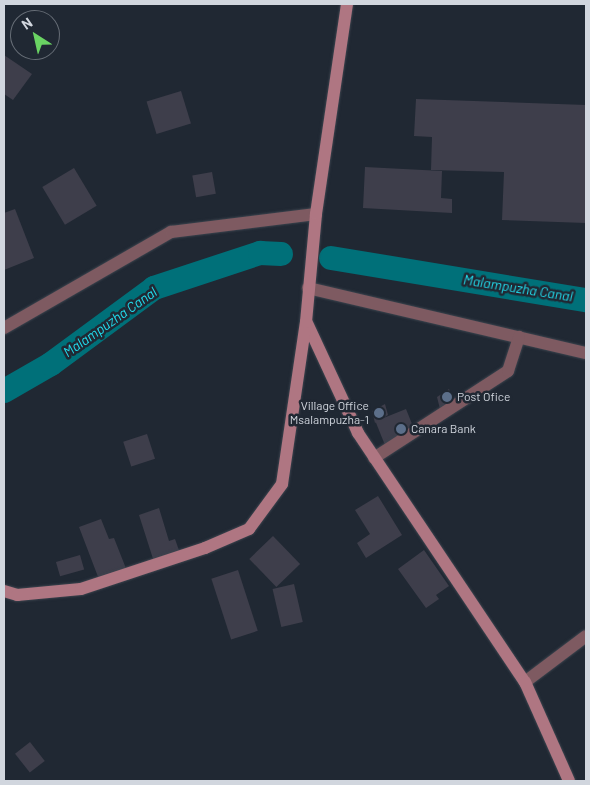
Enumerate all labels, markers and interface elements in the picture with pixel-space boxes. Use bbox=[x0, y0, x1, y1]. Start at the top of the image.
north arrow bbox=[10, 10, 60, 60]
text: N bbox=[18, 13, 35, 33]
water label: Malampuzha Canal bbox=[462, 271, 574, 305]
water label: Malampuzha Canal bbox=[60, 283, 160, 361]
place label: Post Ofice bbox=[457, 390, 510, 404]
marker: Post Ofice bbox=[441, 391, 453, 403]
place label: Village Office Msalampuzha-1 bbox=[290, 399, 369, 427]
marker: Village Office Msalampuzha-1 bbox=[373, 407, 385, 419]
place label: Canara Bank bbox=[411, 422, 476, 436]
marker: Canara Bank bbox=[395, 423, 407, 435]

